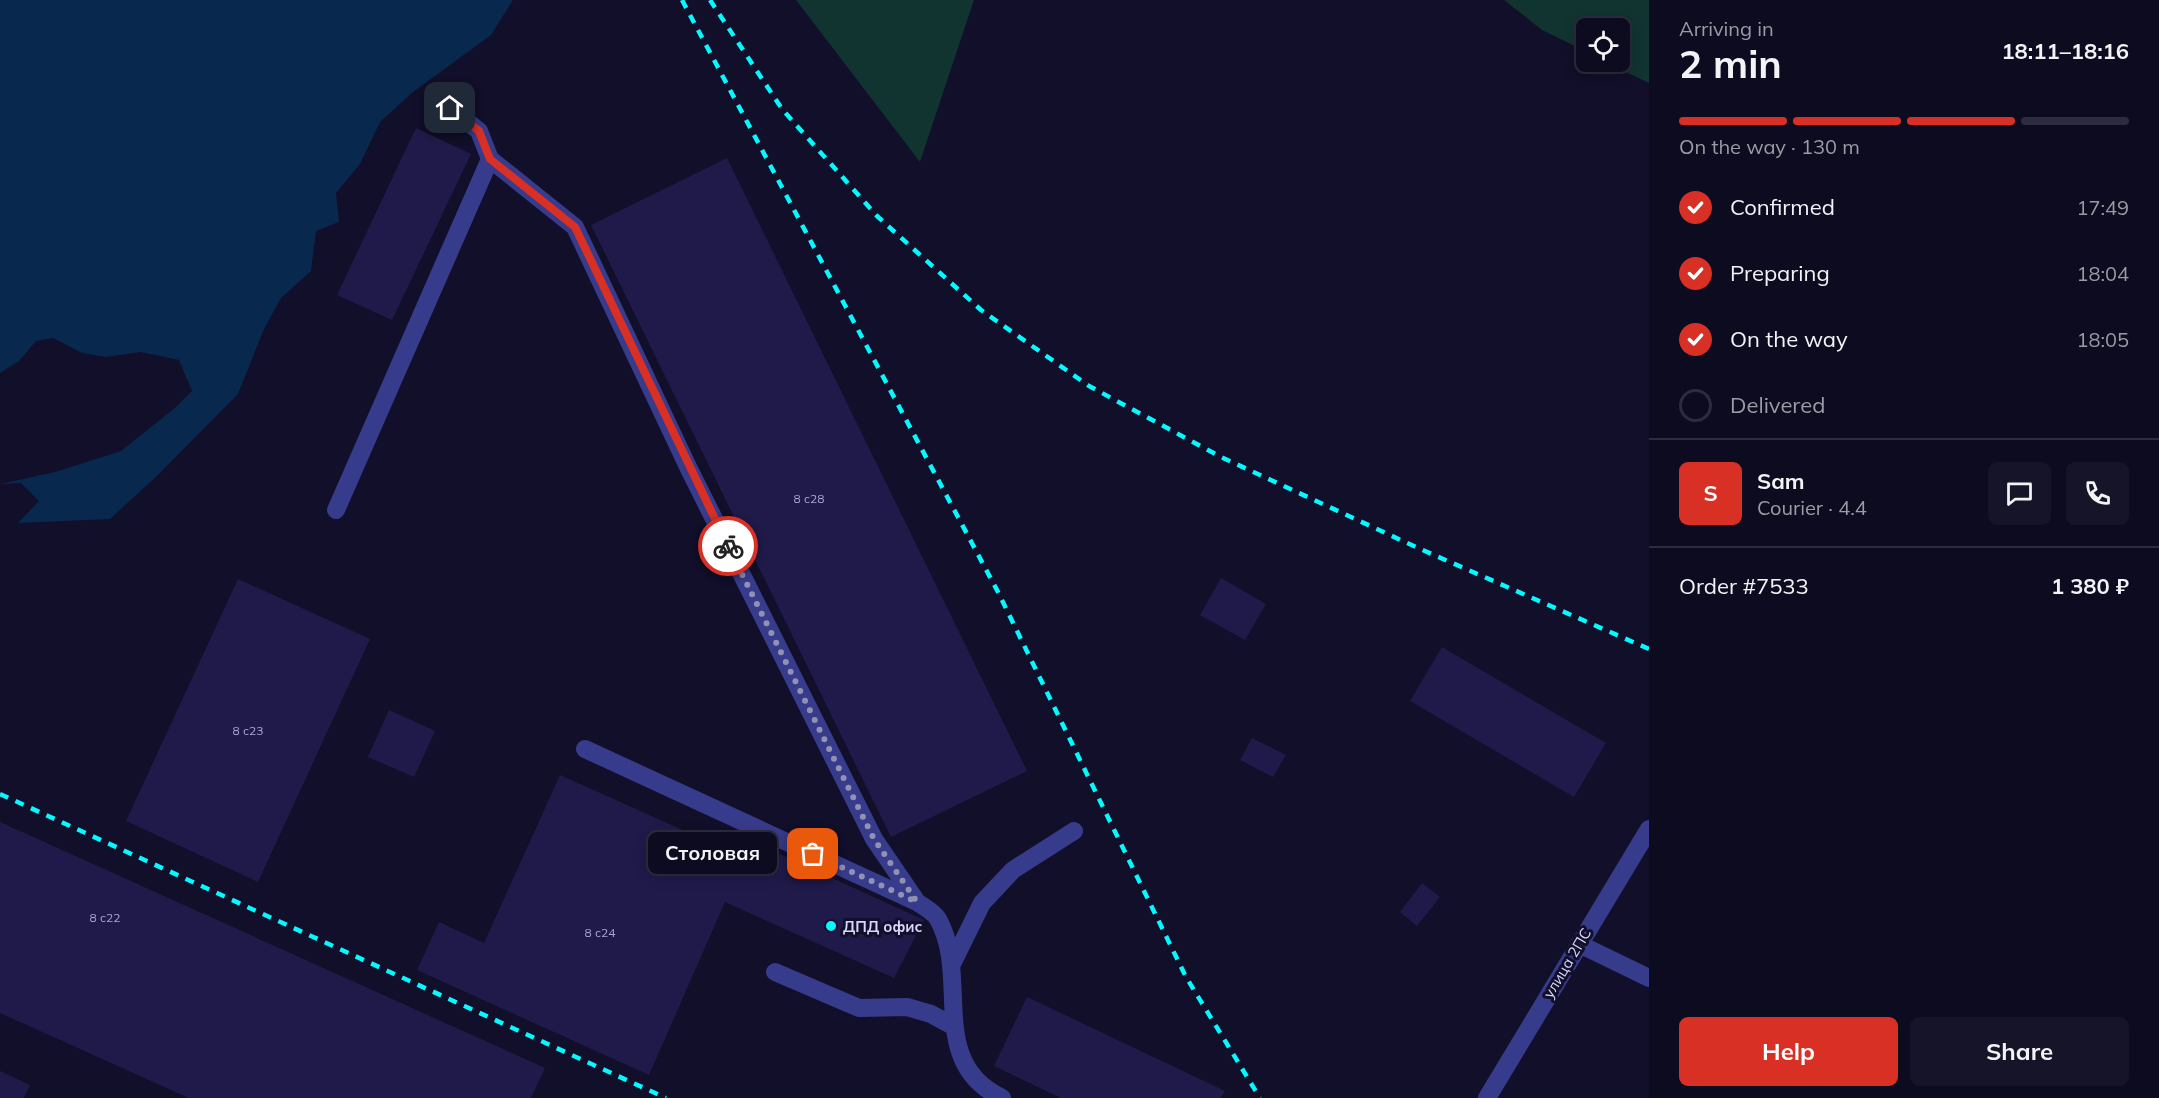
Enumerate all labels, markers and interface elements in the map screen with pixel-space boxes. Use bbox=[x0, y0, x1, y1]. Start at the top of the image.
text: Arriving in bbox=[1679, 16, 1774, 41]
map controls bbox=[1576, 18, 1630, 72]
button: locate bbox=[1576, 18, 1630, 72]
text: 18:11–18:16 bbox=[2001, 37, 2129, 65]
text: 2 min bbox=[1679, 39, 1782, 88]
pin bbox=[424, 82, 475, 133]
icon: home bbox=[433, 91, 466, 124]
text: On the way · 130 m bbox=[1679, 134, 1860, 159]
icon: check bbox=[1679, 191, 1712, 224]
text: Confirmed bbox=[1730, 193, 1835, 221]
text: 17:49 bbox=[2076, 195, 2129, 220]
icon: check bbox=[1679, 257, 1712, 290]
text: Preparing bbox=[1730, 259, 1830, 287]
text: 18:04 bbox=[2076, 261, 2129, 286]
icon: check bbox=[1679, 323, 1712, 356]
text: On the way bbox=[1730, 325, 1848, 353]
text: 18:05 bbox=[2076, 327, 2129, 352]
text: Delivered bbox=[1730, 391, 1825, 419]
button: chat bbox=[1988, 462, 2051, 525]
button: phone bbox=[2066, 462, 2129, 525]
text: Sam bbox=[1757, 467, 1805, 495]
text: S bbox=[1703, 479, 1718, 507]
house number: 8 с28 bbox=[794, 491, 824, 506]
text: Courier · 4.4 bbox=[1757, 495, 1867, 520]
courier bbox=[698, 516, 758, 576]
icon: bike bbox=[712, 530, 745, 563]
text: Order #7533 bbox=[1679, 572, 1809, 600]
text: 1 380 ₽ bbox=[2051, 572, 2129, 600]
house number: 8 с23 bbox=[233, 723, 263, 738]
pin bbox=[787, 828, 838, 879]
callout: Столовая bbox=[648, 833, 777, 875]
icon: bag bbox=[796, 837, 829, 870]
text: Столовая bbox=[665, 840, 760, 865]
house number: 8 с22 bbox=[90, 910, 120, 925]
place label: ДПД офис bbox=[843, 917, 923, 936]
marker: ДПД офис bbox=[824, 919, 838, 933]
house number: 8 с24 bbox=[585, 925, 615, 940]
street label: улица 2ПС bbox=[1539, 925, 1595, 1001]
button: Help bbox=[1679, 1017, 1898, 1086]
button: Share bbox=[1910, 1017, 2129, 1086]

